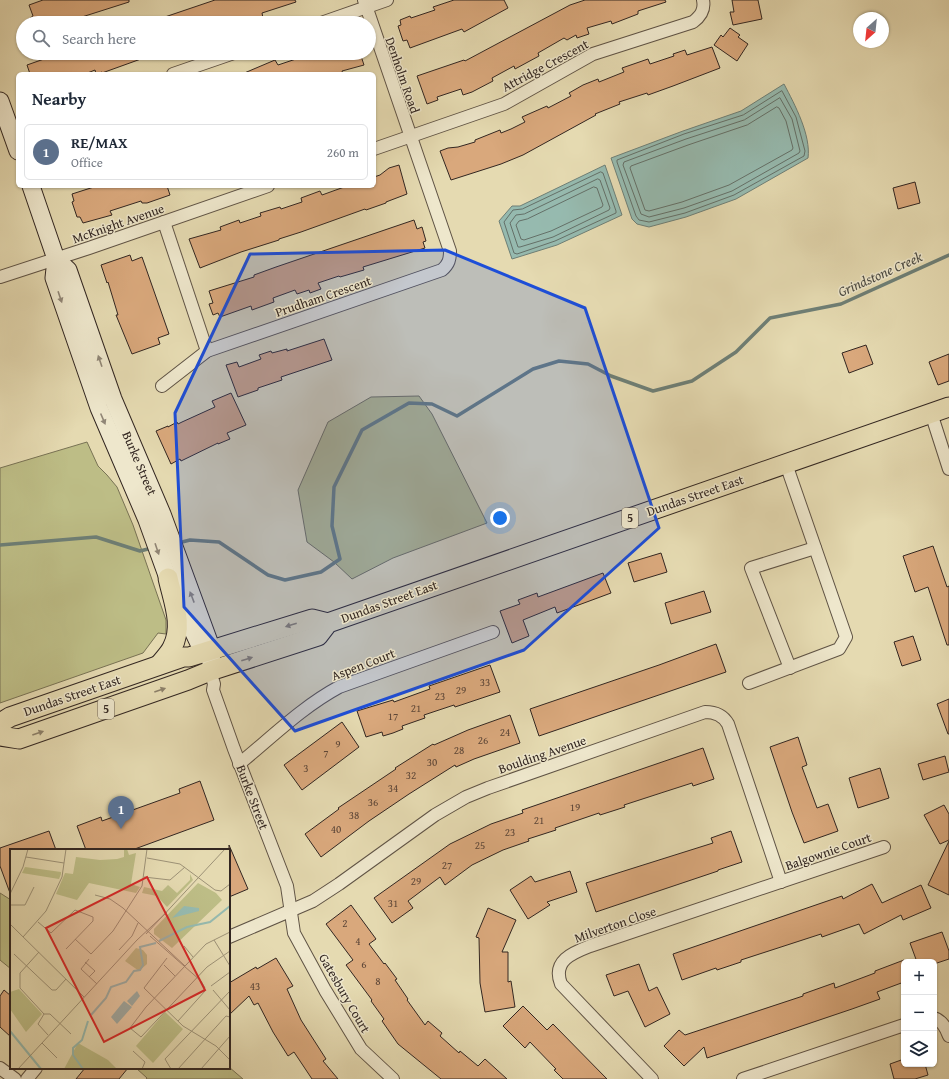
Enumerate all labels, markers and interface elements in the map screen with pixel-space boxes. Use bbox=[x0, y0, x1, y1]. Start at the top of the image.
north arrow bbox=[853, 12, 889, 48]
search box bbox=[16, 16, 376, 60]
icon: search bbox=[30, 27, 52, 49]
text: Search here bbox=[62, 28, 136, 49]
street label: Denholm Road bbox=[381, 34, 424, 116]
street label: Attridge Crescent bbox=[499, 34, 592, 96]
text: Nearby bbox=[32, 86, 86, 111]
text: RE/MAX bbox=[71, 132, 128, 153]
text: 1 bbox=[43, 143, 49, 162]
text: 260 m bbox=[327, 143, 359, 162]
text: Office bbox=[71, 153, 103, 172]
street label: McKnight Avenue bbox=[70, 199, 167, 248]
water label: Grindstone Creek bbox=[835, 246, 926, 302]
street label: Prudham Crescent bbox=[273, 271, 374, 322]
one-way arrow bbox=[57, 291, 63, 303]
one-way arrow bbox=[96, 355, 102, 367]
one-way arrow bbox=[101, 414, 107, 426]
street label: Burke Street bbox=[118, 428, 162, 499]
street label: Dundas Street East bbox=[644, 470, 747, 521]
your location bbox=[490, 508, 510, 528]
road number: 5 bbox=[622, 508, 638, 528]
one-way arrow bbox=[155, 544, 161, 556]
street label: Dundas Street East bbox=[338, 575, 441, 628]
one-way arrow bbox=[189, 591, 195, 603]
one-way arrow bbox=[284, 623, 296, 629]
street label: Aspen Court bbox=[328, 643, 398, 685]
one-way arrow bbox=[241, 656, 253, 662]
street label: Dundas Street East bbox=[21, 670, 124, 721]
house number: 33 bbox=[480, 674, 490, 690]
house number: 29 bbox=[456, 682, 466, 698]
one-way arrow bbox=[155, 687, 167, 693]
house number: 23 bbox=[435, 688, 445, 704]
road number: 5 bbox=[98, 699, 114, 719]
house number: 21 bbox=[411, 700, 421, 716]
house number: 17 bbox=[388, 708, 398, 724]
house number: 24 bbox=[500, 724, 510, 740]
one-way arrow bbox=[32, 730, 44, 736]
street label: Boulding Avenue bbox=[496, 731, 589, 778]
house number: 26 bbox=[478, 732, 488, 748]
house number: 9 bbox=[335, 736, 341, 752]
house number: 28 bbox=[454, 742, 464, 758]
house number: 7 bbox=[323, 745, 329, 761]
house number: 30 bbox=[427, 754, 437, 770]
house number: 3 bbox=[303, 760, 309, 776]
street label: Burke Street bbox=[231, 762, 274, 833]
house number: 32 bbox=[406, 767, 416, 783]
house number: 34 bbox=[388, 780, 398, 796]
house number: 36 bbox=[368, 794, 378, 810]
pin: 1 bbox=[108, 796, 134, 829]
house number: 19 bbox=[570, 799, 580, 815]
house number: 38 bbox=[349, 807, 359, 823]
house number: 21 bbox=[534, 812, 544, 828]
house number: 40 bbox=[331, 821, 341, 837]
house number: 23 bbox=[505, 824, 515, 840]
street label: Balgownie Court bbox=[783, 828, 874, 875]
house number: 25 bbox=[475, 837, 485, 853]
inset map bbox=[10, 849, 230, 1069]
house number: 27 bbox=[442, 857, 452, 873]
house number: 29 bbox=[411, 873, 421, 889]
house number: 31 bbox=[388, 895, 398, 911]
street label: Milverton Close bbox=[572, 902, 659, 947]
house number: 2 bbox=[342, 915, 348, 931]
house number: 4 bbox=[355, 933, 361, 949]
street label: Gatesbury Court bbox=[314, 950, 375, 1037]
house number: 6 bbox=[361, 956, 367, 972]
map controls bbox=[901, 959, 937, 1067]
button: + bbox=[901, 959, 937, 995]
house number: 8 bbox=[375, 973, 381, 989]
house number: 43 bbox=[250, 978, 260, 994]
button: − bbox=[901, 995, 937, 1031]
button: layers bbox=[901, 1031, 937, 1067]

